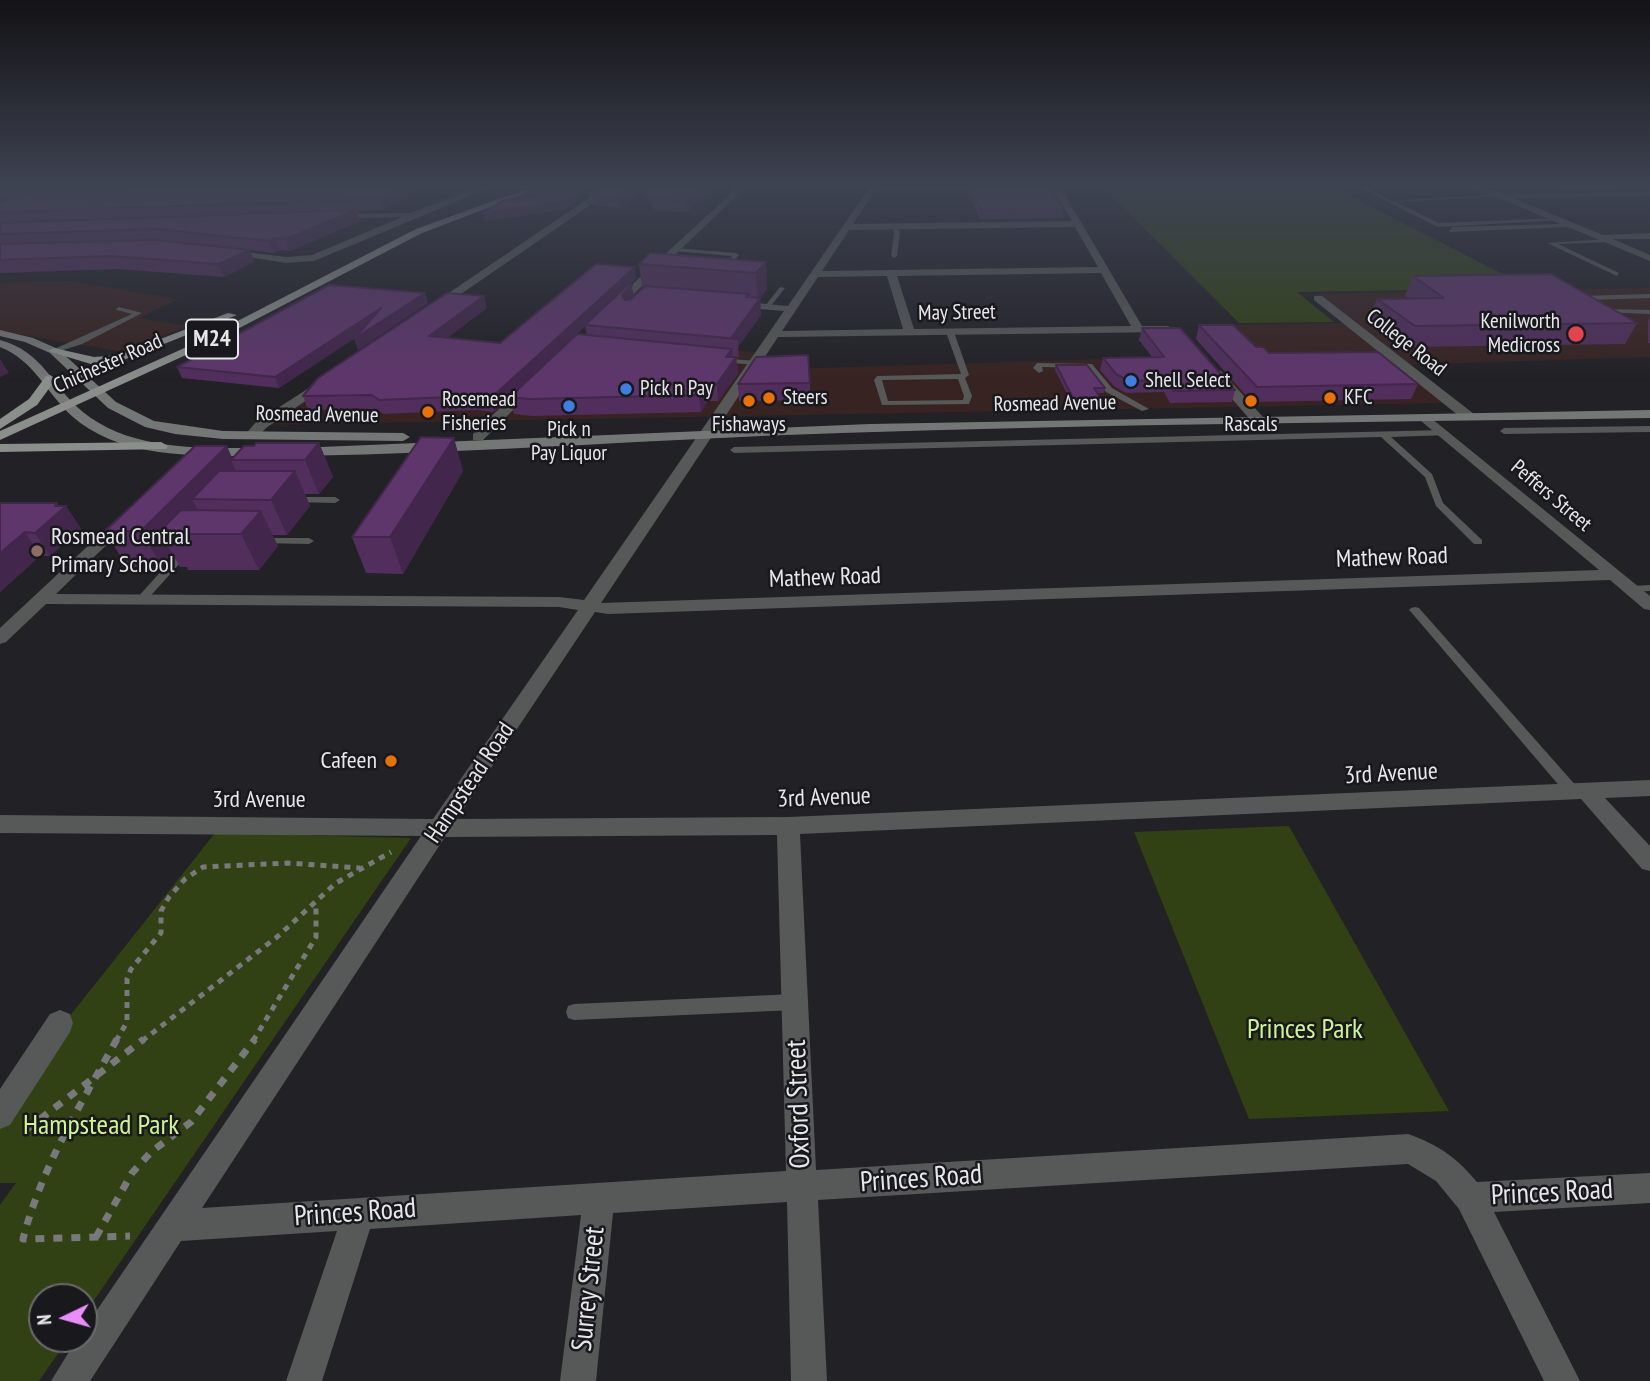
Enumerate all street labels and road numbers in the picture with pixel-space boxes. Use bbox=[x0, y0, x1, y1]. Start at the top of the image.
street label: May Street bbox=[918, 300, 996, 326]
street label: College Road bbox=[1361, 304, 1451, 382]
road number: M24 bbox=[186, 320, 238, 358]
street label: Chichester Road bbox=[50, 329, 166, 399]
street label: Rosmead Avenue bbox=[993, 390, 1117, 418]
street label: Rosmead Avenue bbox=[255, 401, 379, 429]
street label: Peffers Street bbox=[1506, 455, 1596, 537]
street label: Mathew Road bbox=[1336, 542, 1448, 574]
street label: Mathew Road bbox=[769, 562, 881, 594]
street label: Hampstead Road bbox=[419, 717, 521, 849]
street label: 3rd Avenue bbox=[1344, 757, 1438, 791]
street label: 3rd Avenue bbox=[777, 782, 871, 814]
street label: 3rd Avenue bbox=[212, 786, 306, 814]
street label: Oxford Street bbox=[780, 1039, 818, 1169]
street label: Princes Road bbox=[859, 1158, 983, 1200]
street label: Princes Road bbox=[1490, 1173, 1614, 1213]
street label: Princes Road bbox=[293, 1192, 417, 1234]
street label: Surrey Street bbox=[566, 1225, 612, 1353]

